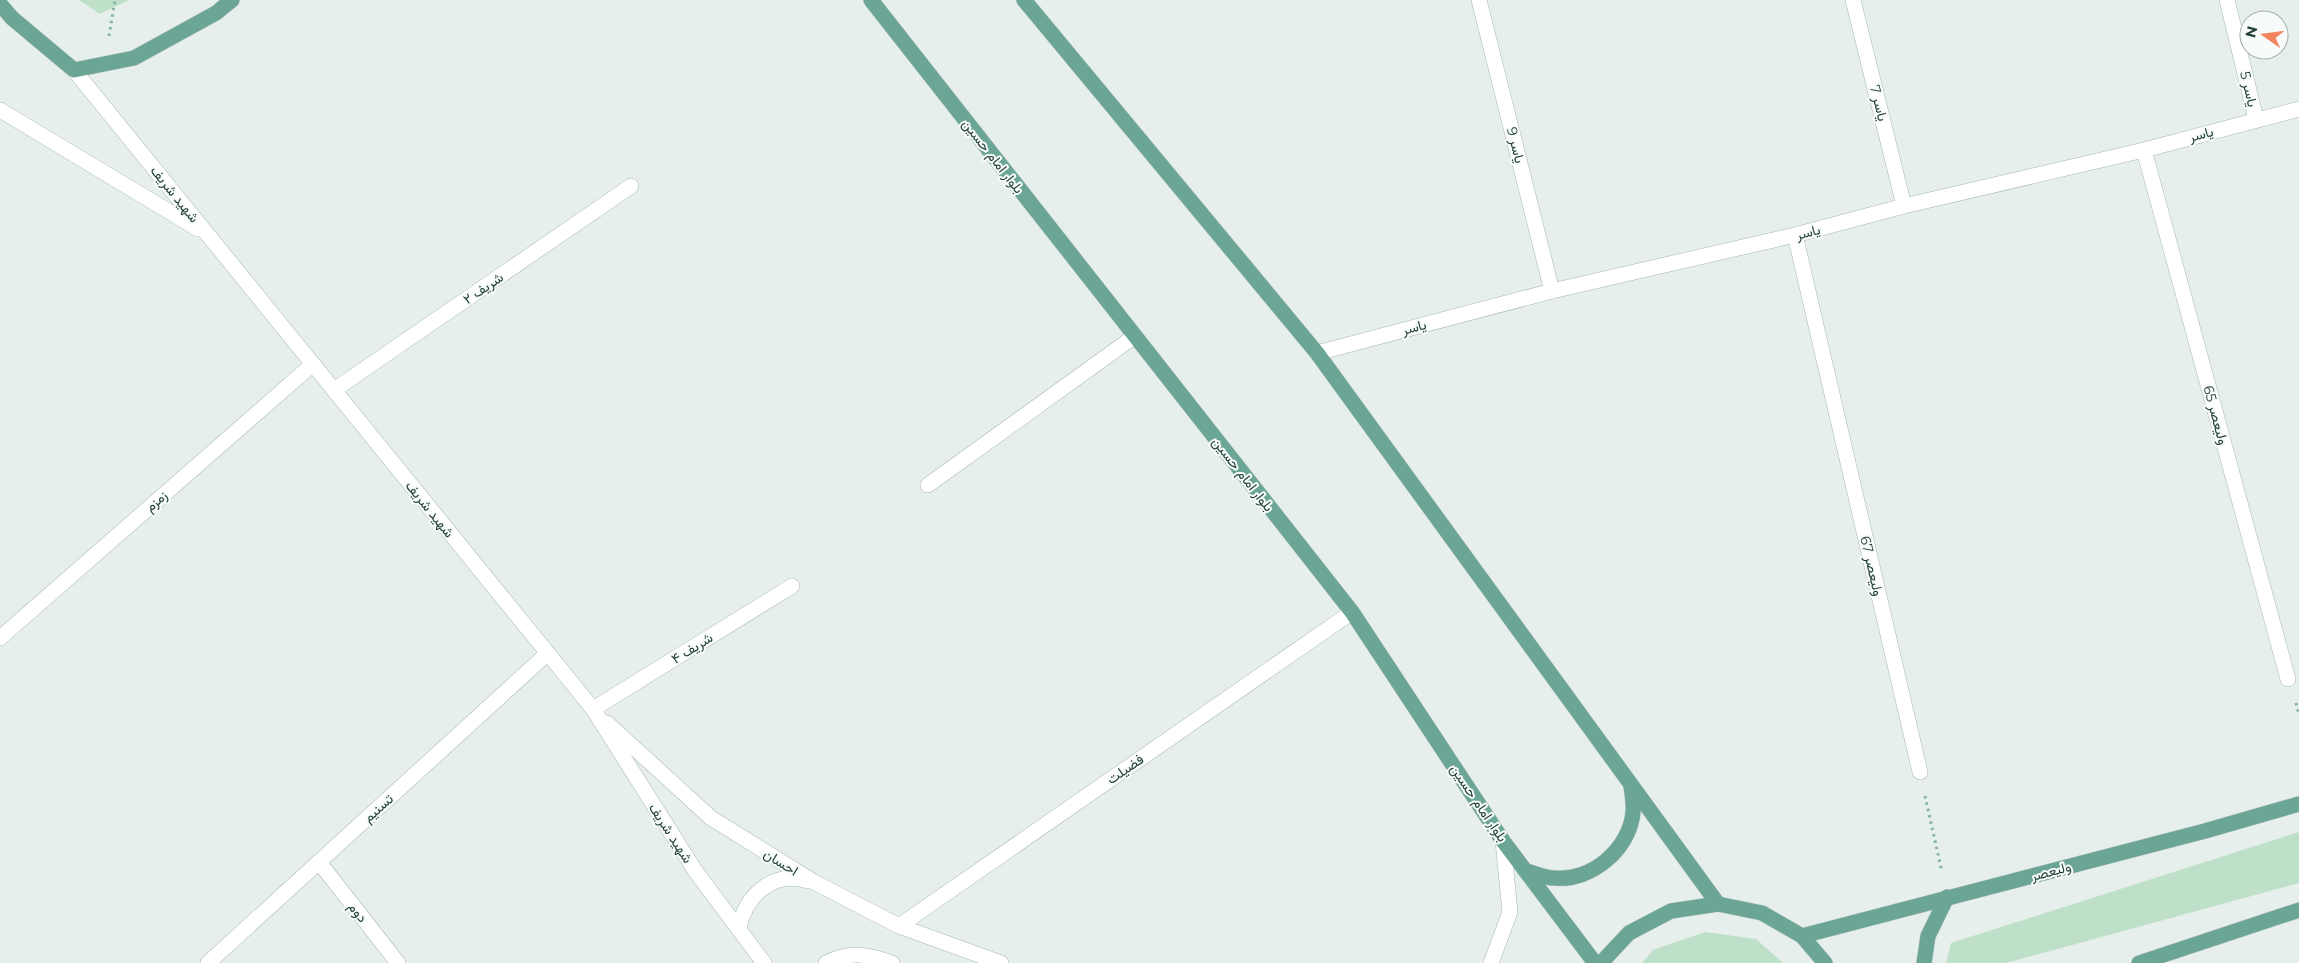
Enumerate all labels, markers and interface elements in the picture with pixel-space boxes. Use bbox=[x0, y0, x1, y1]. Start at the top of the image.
north arrow bbox=[2239, 10, 2289, 60]
text: N bbox=[2241, 24, 2261, 40]
street label: یاسر 5 bbox=[2236, 69, 2262, 109]
street label: یاسر 7 bbox=[1866, 83, 1892, 123]
street label: بلوار امام حسین bbox=[958, 115, 1028, 197]
street label: یاسر bbox=[2186, 122, 2215, 146]
street label: یاسر 9 bbox=[1503, 125, 1529, 165]
street label: شهید شریف bbox=[147, 162, 203, 226]
street label: یاسر bbox=[1793, 220, 1822, 244]
street label: شریف ۲ bbox=[459, 268, 507, 308]
street label: یاسر bbox=[1399, 315, 1428, 339]
street label: ولیعصر 65 bbox=[2199, 383, 2233, 447]
street label: بلوار امام حسین bbox=[1208, 433, 1278, 515]
street label: شهید شریف bbox=[402, 477, 458, 541]
street label: زمزم bbox=[141, 486, 171, 516]
street label: ولیعصر 67 bbox=[1856, 534, 1888, 598]
street label: شریف ۴ bbox=[668, 628, 716, 668]
street label: فضیلت bbox=[1103, 750, 1147, 788]
street label: بلوار امام حسین bbox=[1446, 761, 1512, 845]
street label: تسنیم bbox=[359, 790, 397, 826]
street label: شهید شریف bbox=[645, 800, 697, 866]
street label: احسان bbox=[760, 844, 802, 880]
street label: ولیعصر bbox=[2028, 857, 2073, 885]
street label: دوم bbox=[344, 898, 372, 926]

